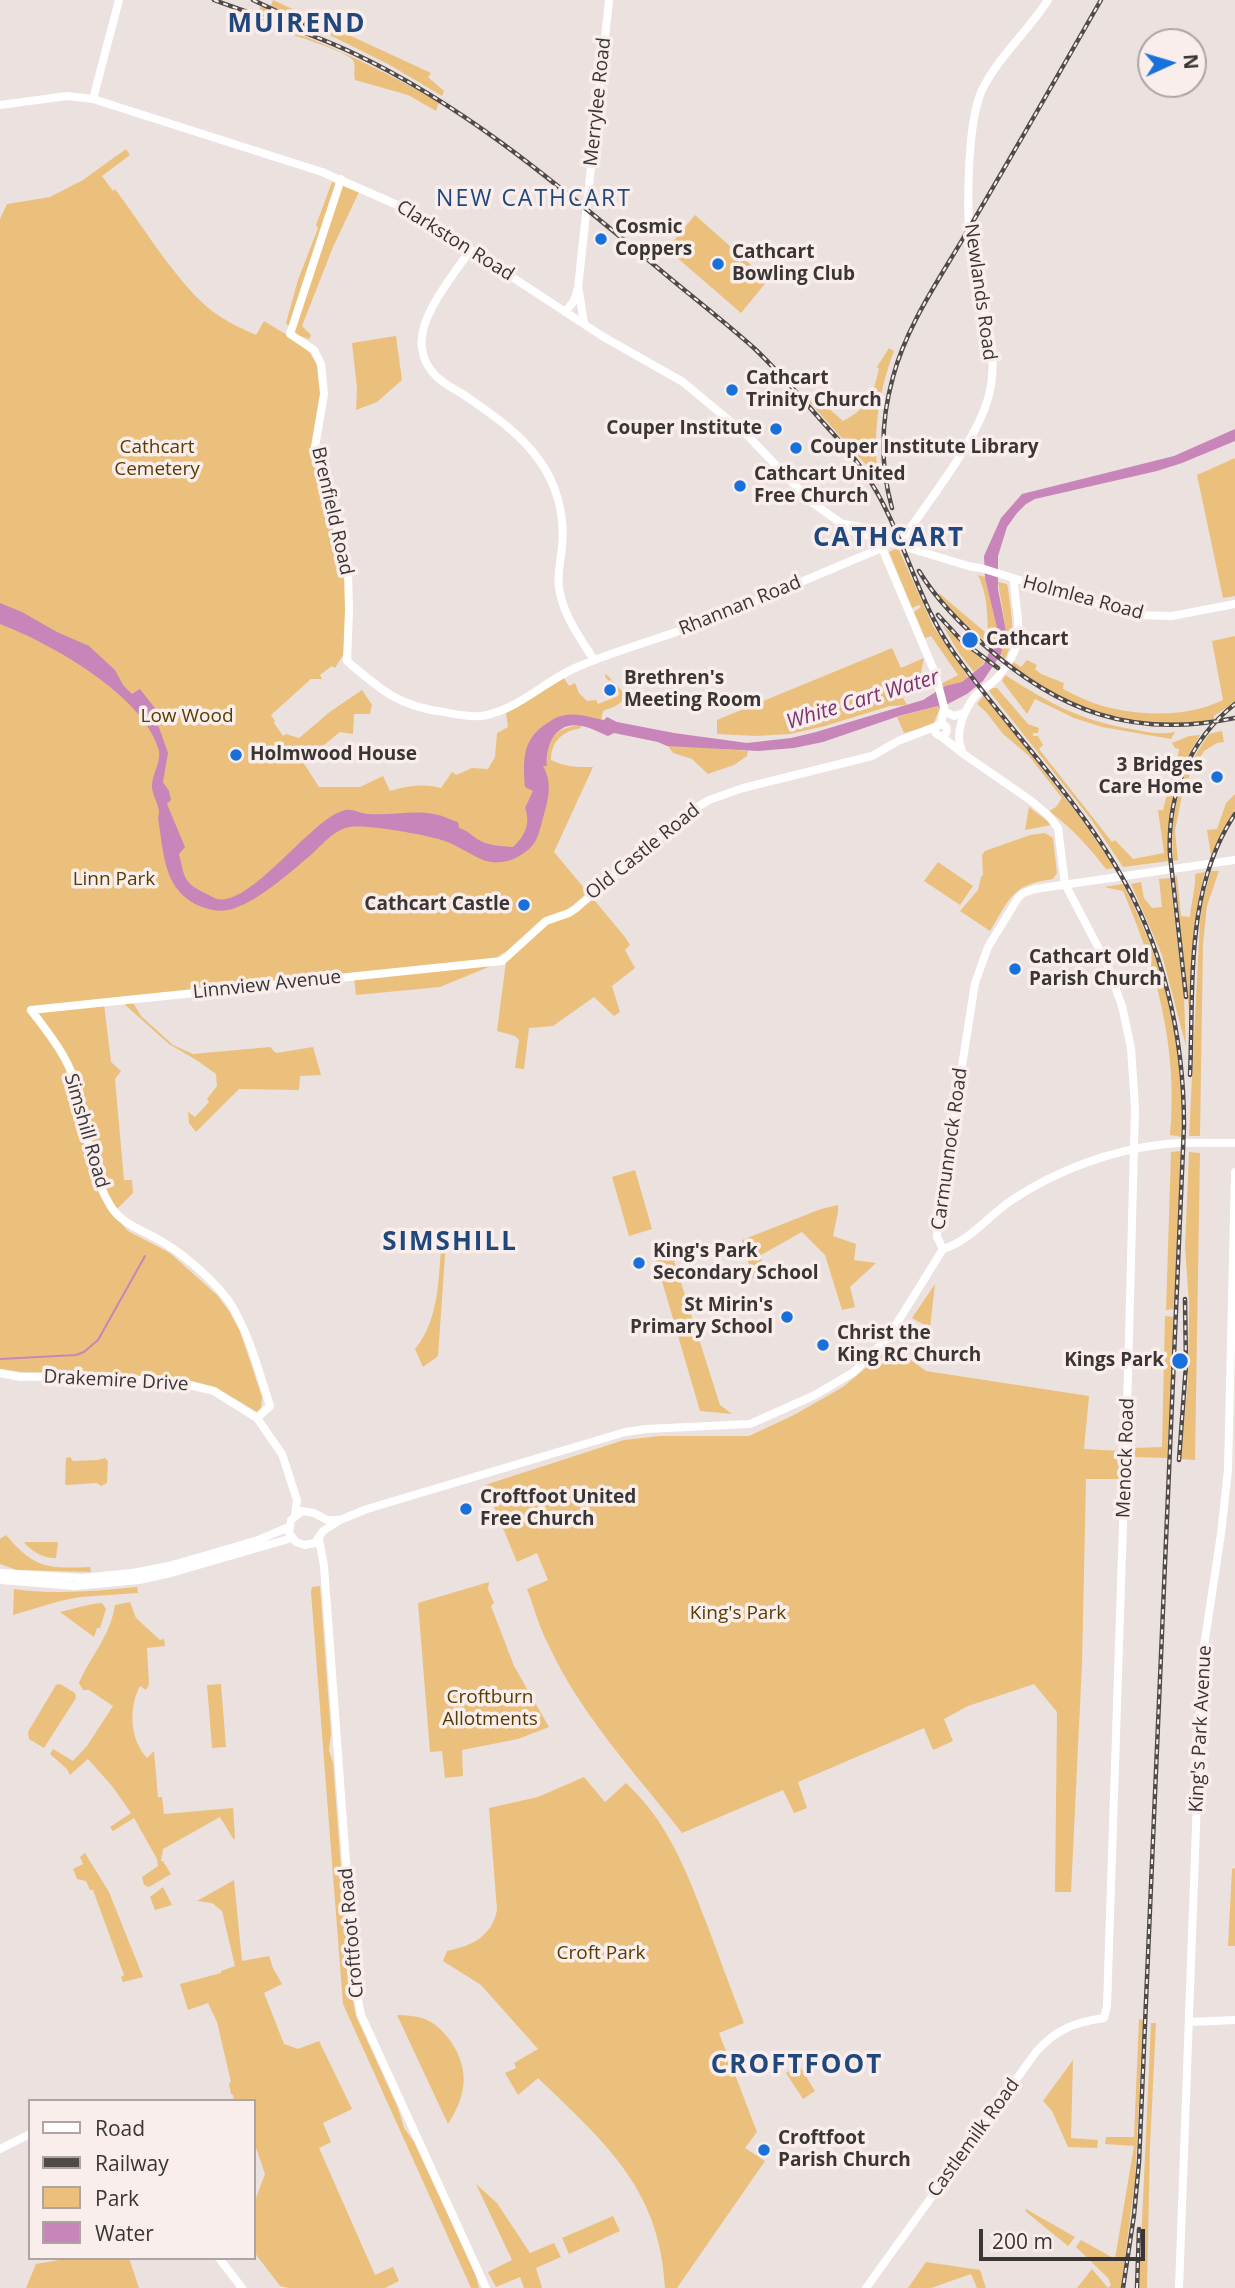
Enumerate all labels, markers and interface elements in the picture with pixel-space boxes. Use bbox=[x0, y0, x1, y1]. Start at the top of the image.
district label: MUIREND bbox=[228, 9, 366, 41]
north arrow bbox=[1137, 28, 1207, 98]
street label: Merrylee Road bbox=[580, 37, 616, 167]
text: N bbox=[1177, 53, 1204, 70]
district label: NEW CATHCART bbox=[438, 185, 630, 213]
street label: Clarkston Road bbox=[392, 196, 518, 286]
place label: Cosmic Coppers bbox=[615, 217, 692, 261]
street label: Newlands Road bbox=[959, 222, 1001, 362]
marker: Cosmic Coppers bbox=[593, 231, 609, 247]
place label: Cathcart Bowling Club bbox=[732, 242, 855, 286]
marker: Cathcart Bowling Club bbox=[710, 256, 726, 272]
place label: Cathcart Trinity Church bbox=[746, 368, 882, 412]
marker: Cathcart Trinity Church bbox=[724, 382, 740, 398]
place label: Couper Institute bbox=[606, 418, 762, 440]
marker: Couper Institute bbox=[768, 421, 784, 437]
park label: Cathcart Cemetery bbox=[114, 437, 200, 481]
place label: Couper Institute Library bbox=[810, 437, 1039, 459]
marker: Couper Institute Library bbox=[788, 440, 804, 456]
street label: Brenfield Road bbox=[306, 445, 358, 577]
place label: Cathcart United Free Church bbox=[754, 464, 906, 508]
marker: Cathcart United Free Church bbox=[732, 478, 748, 494]
district label: CATHCART bbox=[814, 523, 964, 555]
street label: Rhannan Road bbox=[676, 571, 804, 641]
street label: Holmlea Road bbox=[1020, 571, 1146, 625]
place label: Cathcart bbox=[986, 629, 1068, 651]
marker: Cathcart bbox=[960, 630, 980, 650]
water label: White Cart Water bbox=[784, 665, 942, 735]
place label: Brethren's Meeting Room bbox=[624, 668, 761, 712]
marker: Brethren's Meeting Room bbox=[602, 682, 618, 698]
park label: Low Wood bbox=[140, 706, 234, 728]
place label: Holmwood House bbox=[250, 744, 417, 766]
marker: Holmwood House bbox=[228, 747, 244, 763]
place label: 3 Bridges Care Home bbox=[1098, 755, 1203, 799]
marker: 3 Bridges Care Home bbox=[1209, 769, 1225, 785]
street label: Old Castle Road bbox=[581, 799, 705, 905]
park label: Linn Park bbox=[73, 869, 155, 891]
place label: Cathcart Castle bbox=[364, 894, 510, 916]
marker: Cathcart Castle bbox=[516, 897, 532, 913]
place label: Cathcart Old Parish Church bbox=[1029, 947, 1162, 991]
marker: Cathcart Old Parish Church bbox=[1007, 961, 1023, 977]
street label: Linnview Avenue bbox=[192, 966, 342, 1004]
street label: Carmunnock Road bbox=[927, 1066, 973, 1232]
street label: Simshill Road bbox=[59, 1071, 113, 1191]
district label: SIMSHILL bbox=[383, 1227, 517, 1259]
place label: King's Park Secondary School bbox=[653, 1241, 819, 1285]
marker: King's Park Secondary School bbox=[631, 1255, 647, 1271]
place label: St Mirin's Primary School bbox=[630, 1295, 773, 1339]
marker: St Mirin's Primary School bbox=[779, 1309, 795, 1325]
place label: Christ the King RC Church bbox=[837, 1323, 981, 1367]
marker: Christ the King RC Church bbox=[815, 1337, 831, 1353]
place label: Kings Park bbox=[1064, 1350, 1164, 1372]
marker: Kings Park bbox=[1170, 1351, 1190, 1371]
street label: Drakemire Drive bbox=[43, 1366, 189, 1396]
street label: Menock Road bbox=[1113, 1398, 1139, 1518]
place label: Croftfoot United Free Church bbox=[480, 1487, 636, 1531]
marker: Croftfoot United Free Church bbox=[458, 1501, 474, 1517]
park label: King's Park bbox=[690, 1603, 786, 1625]
street label: King's Park Avenue bbox=[1185, 1645, 1217, 1813]
park label: Croftburn Allotments bbox=[442, 1687, 538, 1731]
street label: Croftfoot Road bbox=[335, 1867, 369, 1999]
park label: Croft Park bbox=[557, 1943, 645, 1965]
district label: CROFTFOOT bbox=[712, 2050, 882, 2082]
street label: Castlemilk Road bbox=[923, 2074, 1025, 2202]
legend bbox=[28, 2099, 256, 2260]
text: Road bbox=[95, 2114, 145, 2142]
place label: Croftfoot Parish Church bbox=[778, 2128, 911, 2172]
marker: Croftfoot Parish Church bbox=[756, 2142, 772, 2158]
text: Railway bbox=[95, 2149, 169, 2177]
text: Park bbox=[95, 2184, 139, 2212]
scale bar bbox=[983, 2214, 1149, 2258]
text: Water bbox=[95, 2219, 154, 2247]
text: 200 m bbox=[992, 2227, 1053, 2255]

